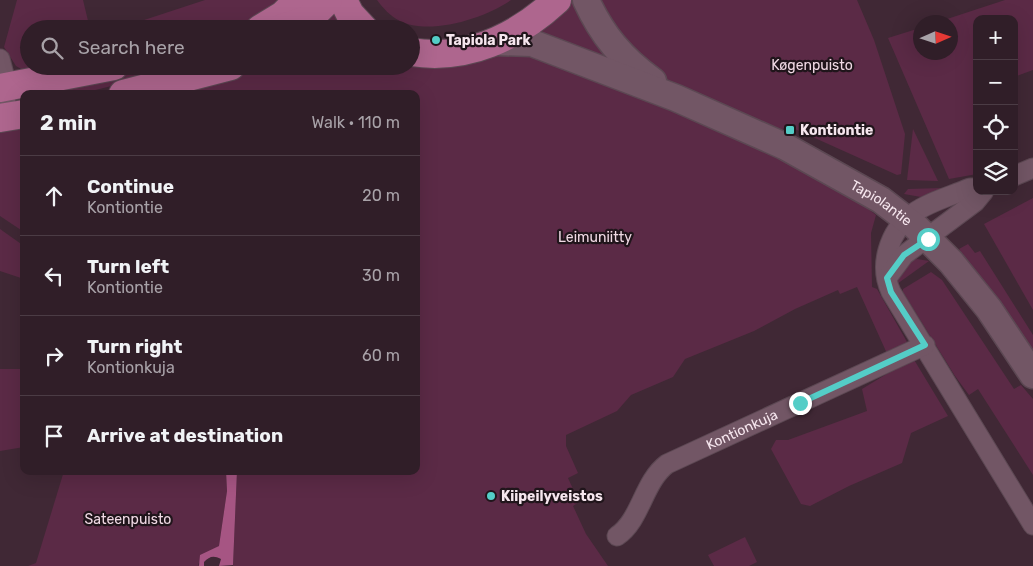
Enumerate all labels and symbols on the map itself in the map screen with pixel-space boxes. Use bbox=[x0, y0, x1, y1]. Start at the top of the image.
north arrow bbox=[913, 15, 958, 60]
place label: Tapiola Park bbox=[446, 32, 531, 49]
marker: Tapiola Park bbox=[430, 34, 442, 46]
park label: Køgenpuisto bbox=[771, 57, 853, 74]
place label: Kontiontie bbox=[800, 122, 873, 139]
marker: Kontiontie bbox=[784, 124, 796, 136]
street label: Tapiolantie bbox=[847, 176, 916, 229]
route start bbox=[917, 228, 940, 251]
park label: Leimuniitty bbox=[558, 229, 632, 246]
route end bbox=[789, 392, 812, 415]
street label: Kontionkuja bbox=[703, 406, 780, 453]
place label: Kiipeilyveistos bbox=[501, 488, 603, 505]
marker: Kiipeilyveistos bbox=[485, 490, 497, 502]
park label: Sateenpuisto bbox=[85, 511, 171, 528]

